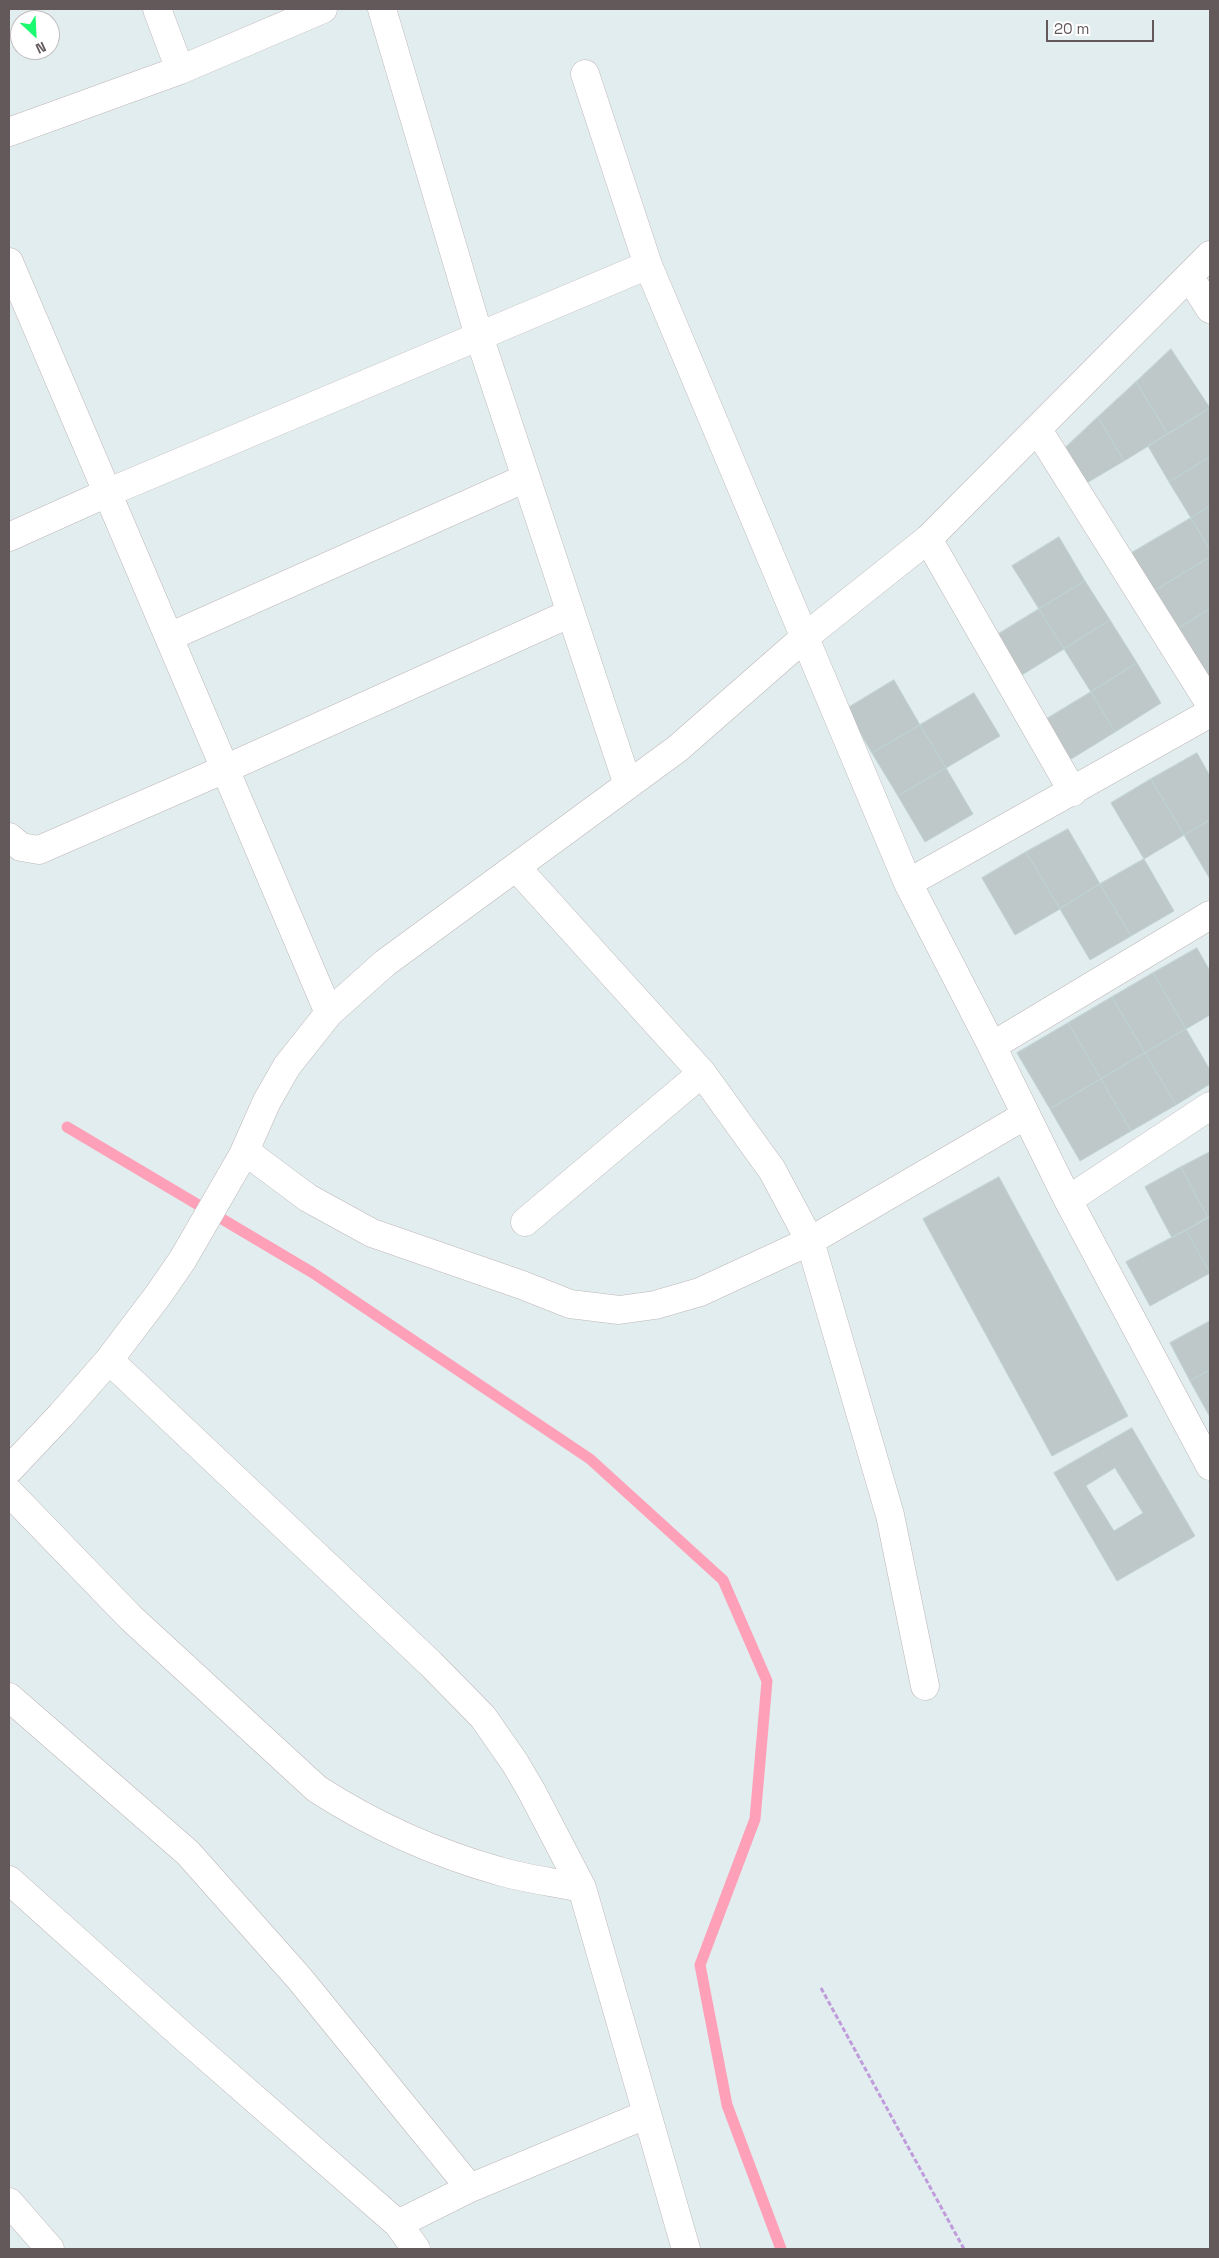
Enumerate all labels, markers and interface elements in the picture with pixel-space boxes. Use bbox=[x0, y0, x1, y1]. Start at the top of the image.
north arrow bbox=[10, 10, 60, 60]
scale bar bbox=[1049, 10, 1156, 42]
text: 20 m bbox=[1054, 19, 1089, 38]
text: N bbox=[33, 38, 49, 58]

